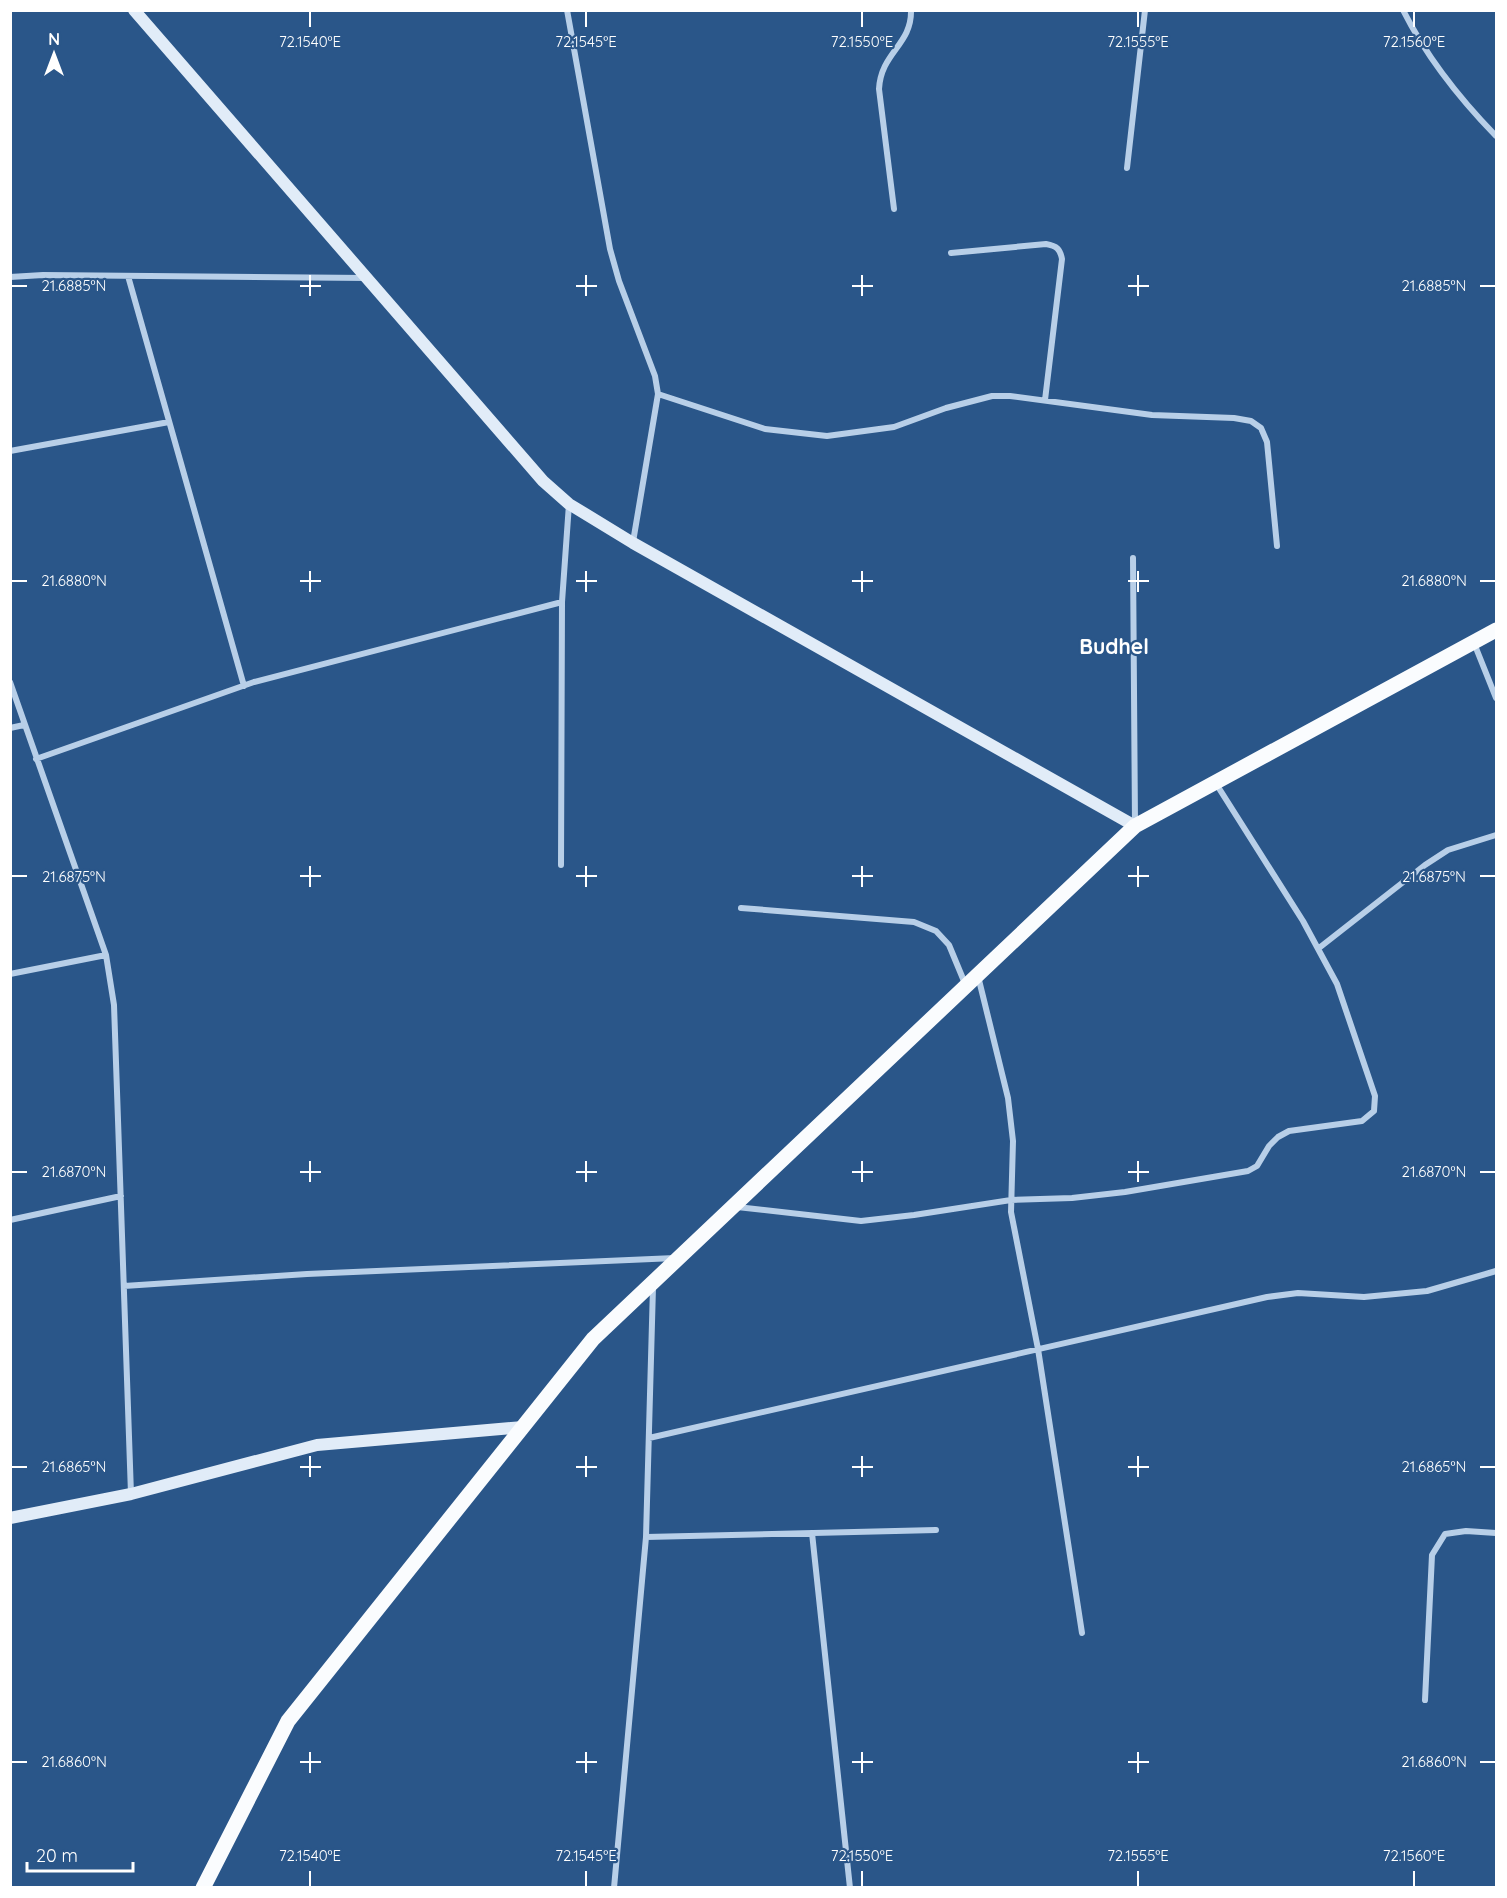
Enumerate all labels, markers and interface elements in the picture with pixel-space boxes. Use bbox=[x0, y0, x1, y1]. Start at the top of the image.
north arrow bbox=[24, 24, 84, 84]
text: N bbox=[48, 29, 60, 49]
text: 72.1540°E bbox=[279, 32, 341, 51]
text: 72.1545°E bbox=[555, 32, 617, 51]
text: 72.1550°E bbox=[831, 32, 893, 51]
text: 72.1555°E bbox=[1107, 32, 1169, 51]
text: 72.1560°E bbox=[1383, 32, 1445, 51]
text: 21.6885°N bbox=[42, 276, 106, 295]
text: 21.6885°N bbox=[1402, 276, 1466, 295]
text: 21.6880°N bbox=[41, 571, 107, 590]
text: 21.6880°N bbox=[1401, 571, 1467, 590]
district label: Budhel bbox=[1079, 633, 1149, 659]
text: 21.6875°N bbox=[42, 867, 106, 886]
text: 21.6875°N bbox=[1402, 867, 1466, 886]
text: 21.6870°N bbox=[42, 1162, 106, 1181]
text: 21.6870°N bbox=[1402, 1162, 1466, 1181]
text: 21.6865°N bbox=[42, 1457, 106, 1476]
text: 21.6865°N bbox=[1402, 1457, 1466, 1476]
text: 21.6860°N bbox=[41, 1752, 107, 1771]
text: 21.6860°N bbox=[1401, 1752, 1467, 1771]
scale bar bbox=[27, 1835, 134, 1873]
text: 20 m bbox=[36, 1844, 78, 1867]
text: 72.1540°E bbox=[279, 1846, 341, 1865]
text: 72.1545°E bbox=[555, 1846, 617, 1865]
text: 72.1550°E bbox=[831, 1846, 893, 1865]
text: 72.1555°E bbox=[1107, 1846, 1169, 1865]
text: 72.1560°E bbox=[1383, 1846, 1445, 1865]

